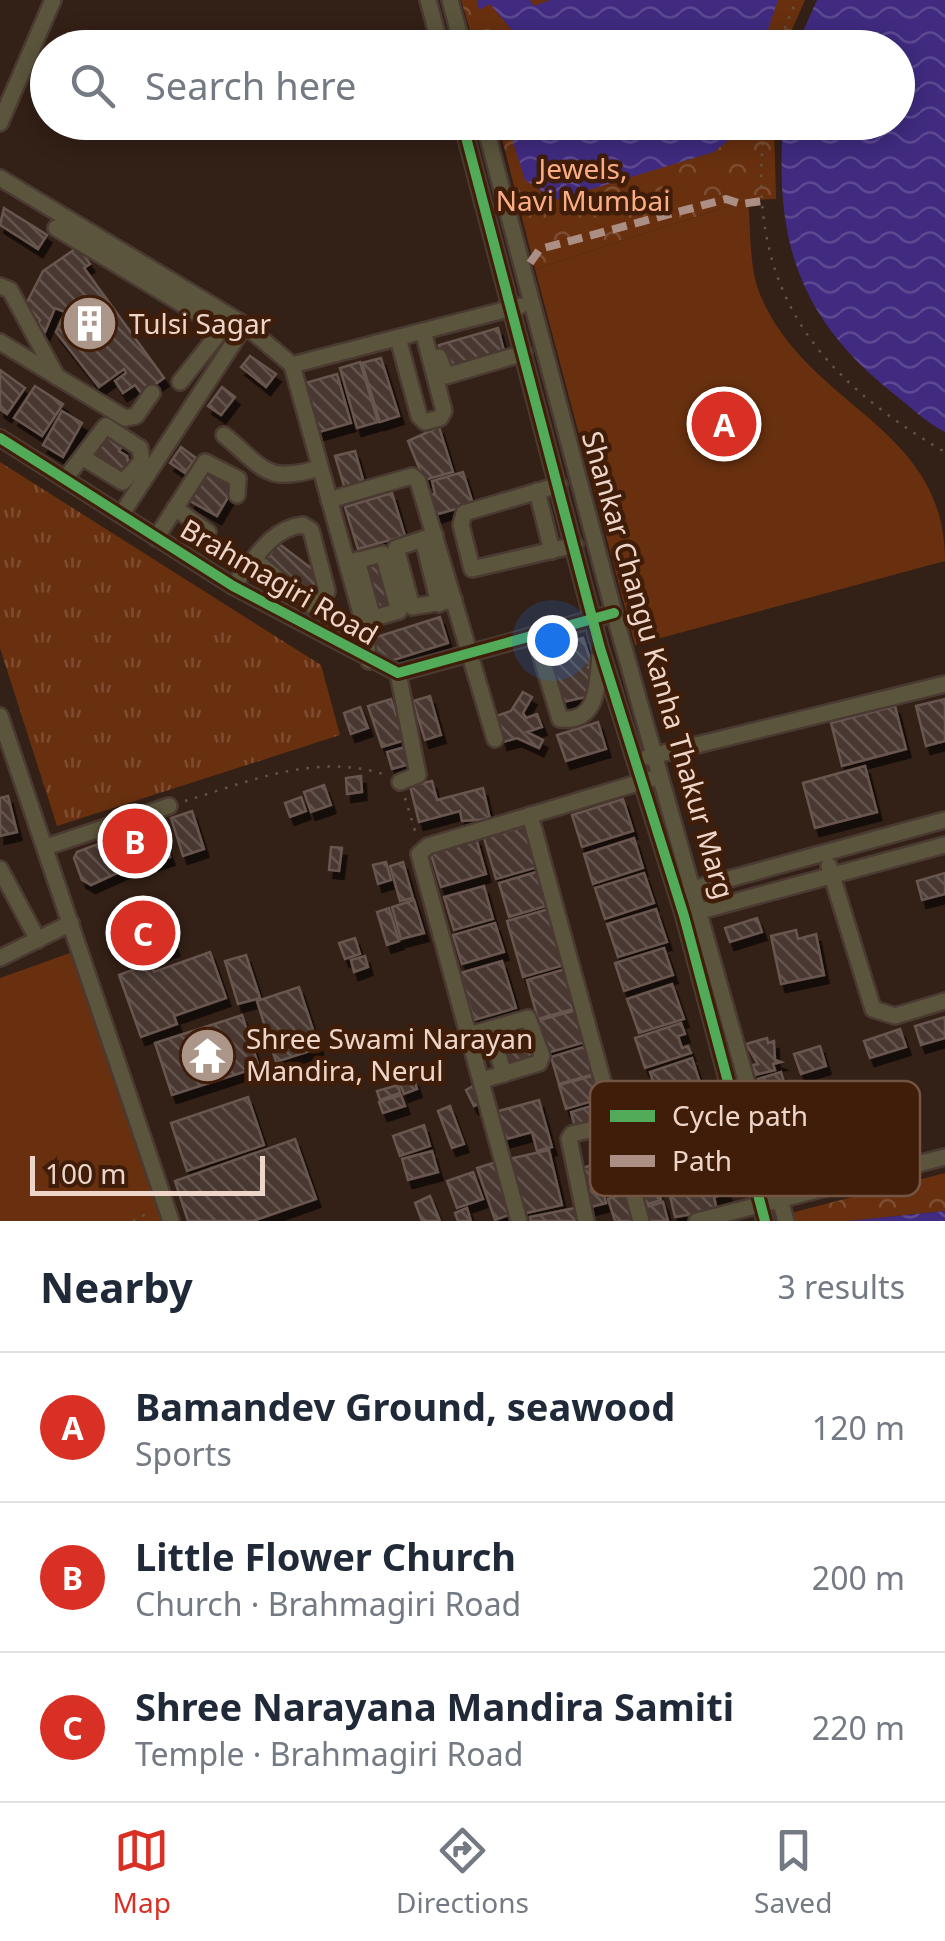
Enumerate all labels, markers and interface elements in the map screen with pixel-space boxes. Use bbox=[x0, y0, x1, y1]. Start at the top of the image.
search box bbox=[30, 30, 915, 140]
icon: search bbox=[65, 58, 120, 113]
text: Search here bbox=[145, 59, 356, 111]
park label: Jewels, Navi Mumbai bbox=[496, 149, 670, 219]
building icon: Tulsi Sagar bbox=[60, 294, 120, 354]
place label: Tulsi Sagar bbox=[129, 304, 272, 342]
pin: A bbox=[692, 386, 756, 462]
street label: Shankar Changu Kanha Thakur Marg bbox=[574, 426, 744, 903]
street label: Brahmagiri Road bbox=[174, 509, 385, 653]
your location bbox=[527, 615, 578, 666]
pin: B bbox=[102, 804, 168, 878]
pin: C bbox=[110, 896, 176, 970]
place label: Shree Swami Narayan Mandira, Nerul bbox=[246, 1019, 533, 1089]
temple icon: Shree Swami Narayan Mandira, Nerul bbox=[177, 1025, 237, 1085]
legend bbox=[590, 1081, 920, 1196]
text: Cycle path bbox=[672, 1096, 808, 1134]
text: Path bbox=[672, 1141, 732, 1179]
scale bar bbox=[30, 1151, 265, 1196]
text: 100 m bbox=[45, 1154, 127, 1192]
text: Nearby bbox=[40, 1258, 193, 1315]
text: 3 results bbox=[778, 1265, 905, 1308]
text: Bamandev Ground, seawood bbox=[135, 1380, 675, 1432]
text: A bbox=[61, 1406, 84, 1449]
text: 120 m bbox=[812, 1406, 905, 1449]
text: Sports bbox=[135, 1432, 232, 1475]
text: Little Flower Church bbox=[135, 1530, 516, 1582]
text: B bbox=[62, 1556, 83, 1599]
text: 200 m bbox=[812, 1556, 905, 1599]
text: Church · Brahmagiri Road bbox=[135, 1582, 521, 1625]
text: Shree Narayana Mandira Samiti bbox=[135, 1680, 734, 1732]
text: C bbox=[62, 1706, 83, 1749]
text: 220 m bbox=[812, 1706, 905, 1749]
text: Temple · Brahmagiri Road bbox=[135, 1732, 523, 1775]
tab: Map bbox=[113, 1823, 171, 1921]
tab: Directions bbox=[396, 1823, 529, 1921]
tab: Saved bbox=[754, 1823, 832, 1921]

